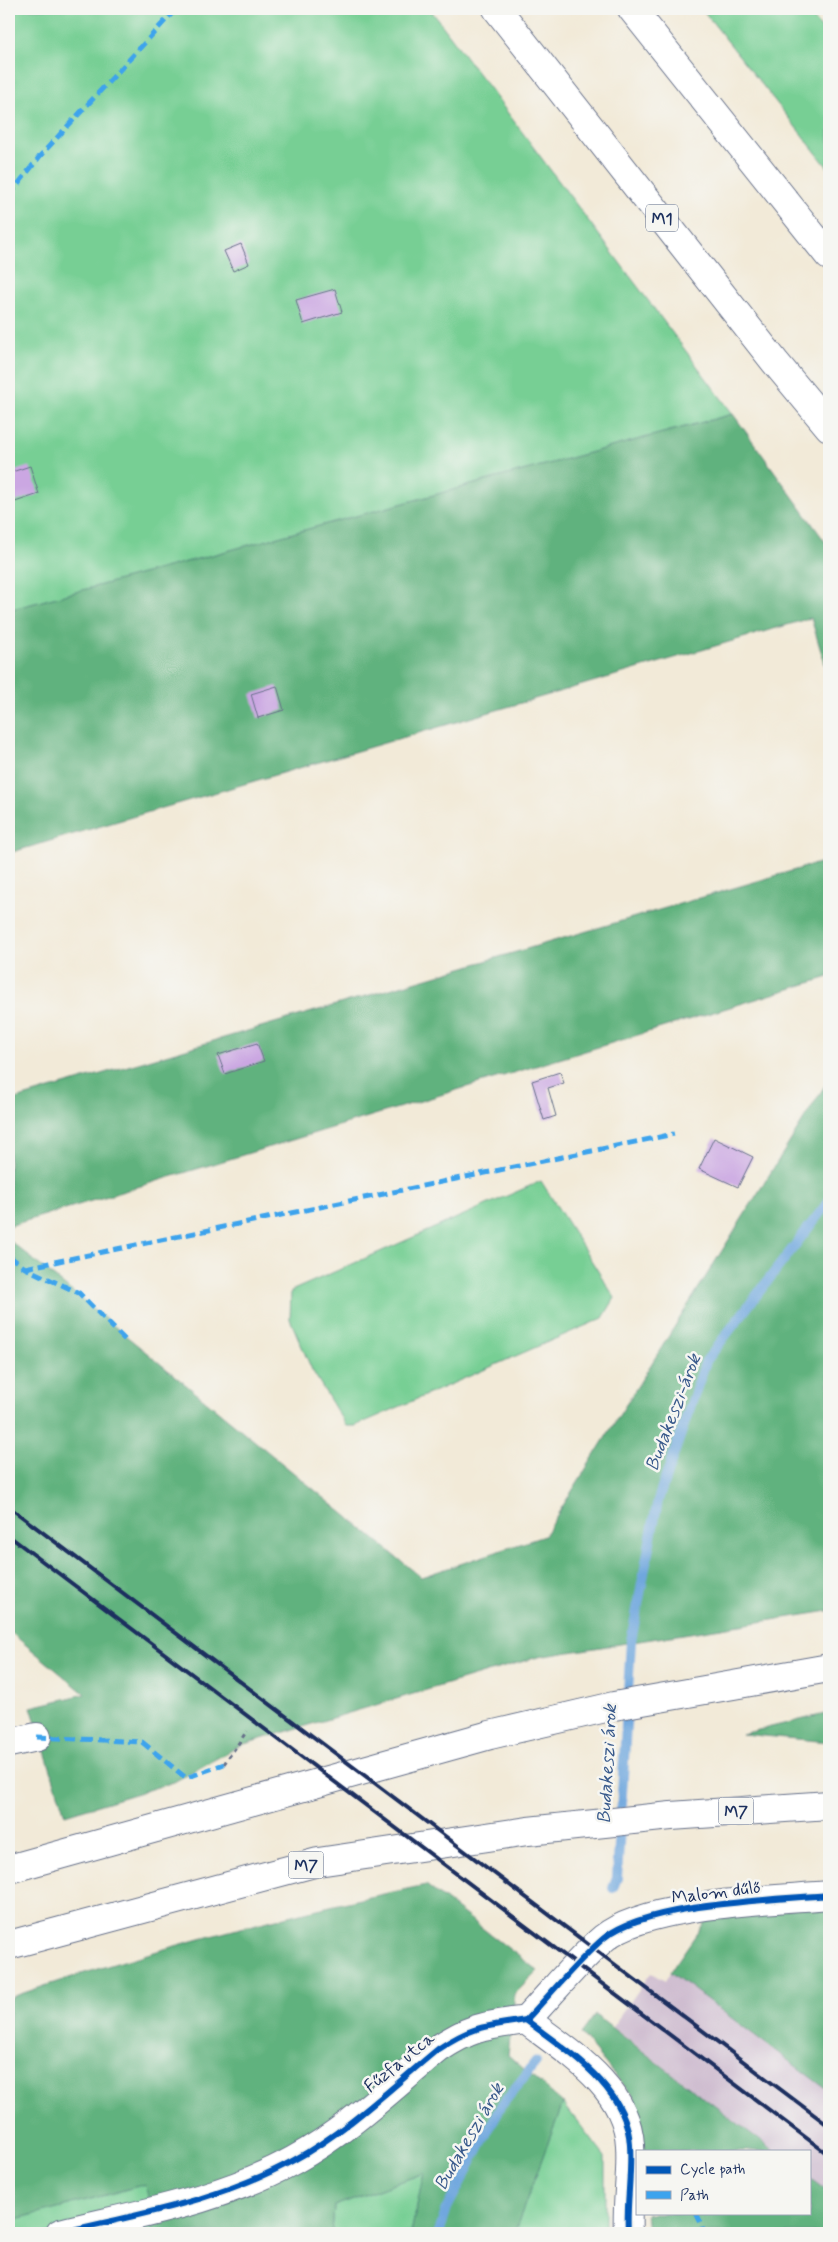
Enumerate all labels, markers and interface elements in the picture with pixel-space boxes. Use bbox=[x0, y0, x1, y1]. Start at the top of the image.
road number: M1 bbox=[646, 204, 678, 232]
water label: Budakeszi-árok bbox=[640, 1349, 708, 1474]
water label: Budakeszi árok bbox=[592, 1702, 623, 1824]
road number: M7 bbox=[718, 1798, 754, 1824]
road number: M7 bbox=[288, 1852, 324, 1878]
street label: Malom dűlő bbox=[670, 1876, 762, 1910]
street label: Fűzfa utca bbox=[359, 2027, 440, 2099]
water label: Budakeszi árok bbox=[429, 2077, 511, 2195]
legend bbox=[636, 2150, 810, 2214]
text: Cycle path bbox=[680, 2160, 745, 2180]
text: Path bbox=[680, 2186, 709, 2206]

